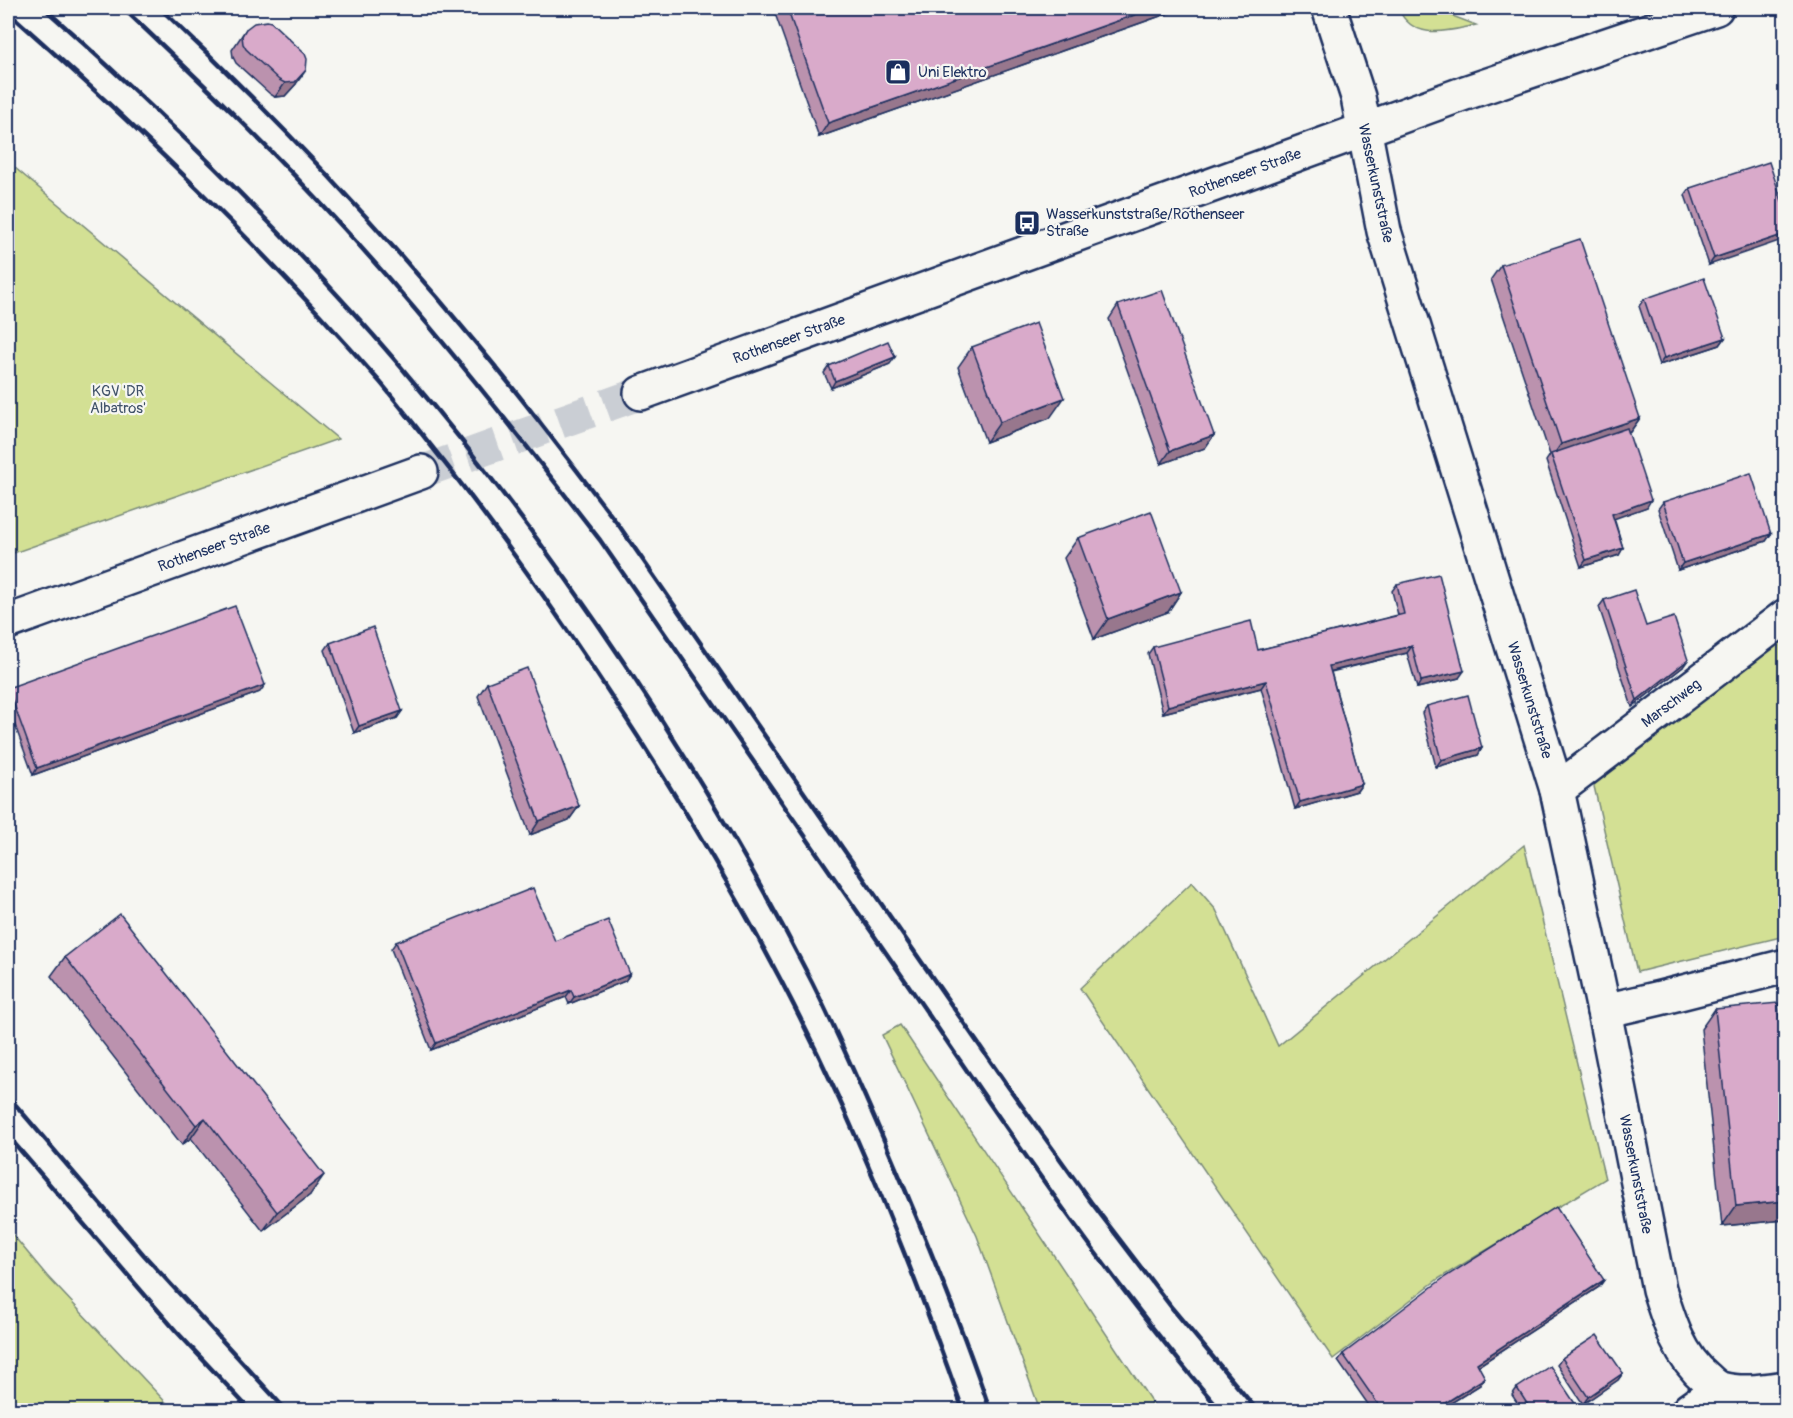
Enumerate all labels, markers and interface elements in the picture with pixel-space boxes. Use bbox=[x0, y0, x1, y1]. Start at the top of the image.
shop icon: Uni Elektro bbox=[883, 57, 913, 87]
place label: Uni Elektro bbox=[918, 63, 987, 82]
street label: Wasserkunststraße bbox=[1354, 122, 1398, 245]
street label: Rothenseer Straße bbox=[1187, 144, 1304, 203]
place label: Wasserkunststraße/Rothenseer Straße bbox=[1046, 205, 1245, 241]
bus stop icon: Wasserkunststraße/Rothenseer Straße bbox=[1012, 208, 1042, 238]
street label: Rothenseer Straße bbox=[731, 310, 848, 369]
park label: KGV 'DR Albatros' bbox=[90, 382, 146, 418]
street label: Rothenseer Straße bbox=[156, 518, 273, 577]
street label: Wasserkunststraße bbox=[1503, 639, 1557, 762]
street label: Marschweg bbox=[1638, 675, 1705, 732]
street label: Wasserkunststraße bbox=[1615, 1113, 1657, 1236]

